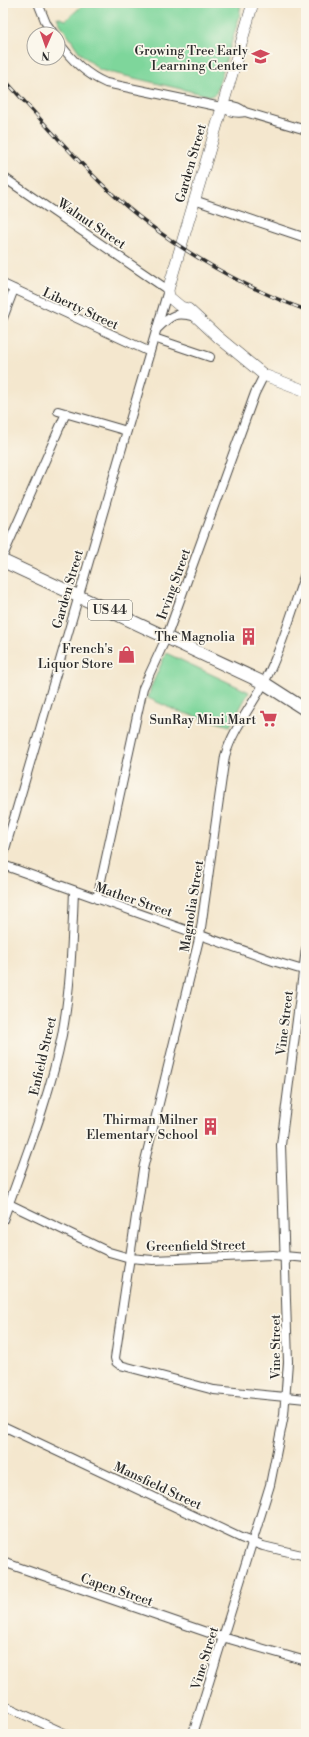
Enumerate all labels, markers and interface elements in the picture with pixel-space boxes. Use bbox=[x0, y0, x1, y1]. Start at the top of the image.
north arrow bbox=[26, 26, 66, 66]
place label: Growing Tree Early Learning Center bbox=[134, 43, 249, 74]
school or university icon: Growing Tree Early Learning Center bbox=[251, 47, 271, 67]
text: N bbox=[41, 48, 50, 62]
street label: Garden Street bbox=[172, 122, 210, 205]
street label: Walnut Street bbox=[53, 195, 129, 253]
street label: Liberty Street bbox=[40, 284, 121, 334]
street label: Irving Street bbox=[154, 546, 194, 622]
street label: Garden Street bbox=[49, 548, 87, 631]
road number: US 44 bbox=[88, 600, 132, 620]
building icon: The Magnolia bbox=[238, 626, 258, 646]
place label: The Magnolia bbox=[155, 629, 235, 645]
place label: French's Liquor Store bbox=[38, 641, 113, 672]
shop icon: French's Liquor Store bbox=[116, 645, 136, 665]
supermarket icon: SunRay Mini Mart bbox=[259, 709, 279, 729]
place label: SunRay Mini Mart bbox=[149, 712, 256, 728]
street label: Magnolia Street bbox=[177, 859, 207, 953]
street label: Mather Street bbox=[93, 879, 175, 921]
street label: Vine Street bbox=[273, 989, 297, 1057]
street label: Enfield Street bbox=[26, 1015, 60, 1097]
place label: Thirman Milner Elementary School bbox=[86, 1112, 198, 1143]
building icon: Thirman Milner Elementary School bbox=[201, 1116, 221, 1136]
street label: Greenfield Street bbox=[146, 1237, 246, 1255]
street label: Vine Street bbox=[268, 1314, 284, 1381]
street label: Mansfield Street bbox=[111, 1459, 204, 1513]
street label: Capen Street bbox=[78, 1570, 155, 1610]
street label: Vine Street bbox=[187, 1624, 222, 1693]

